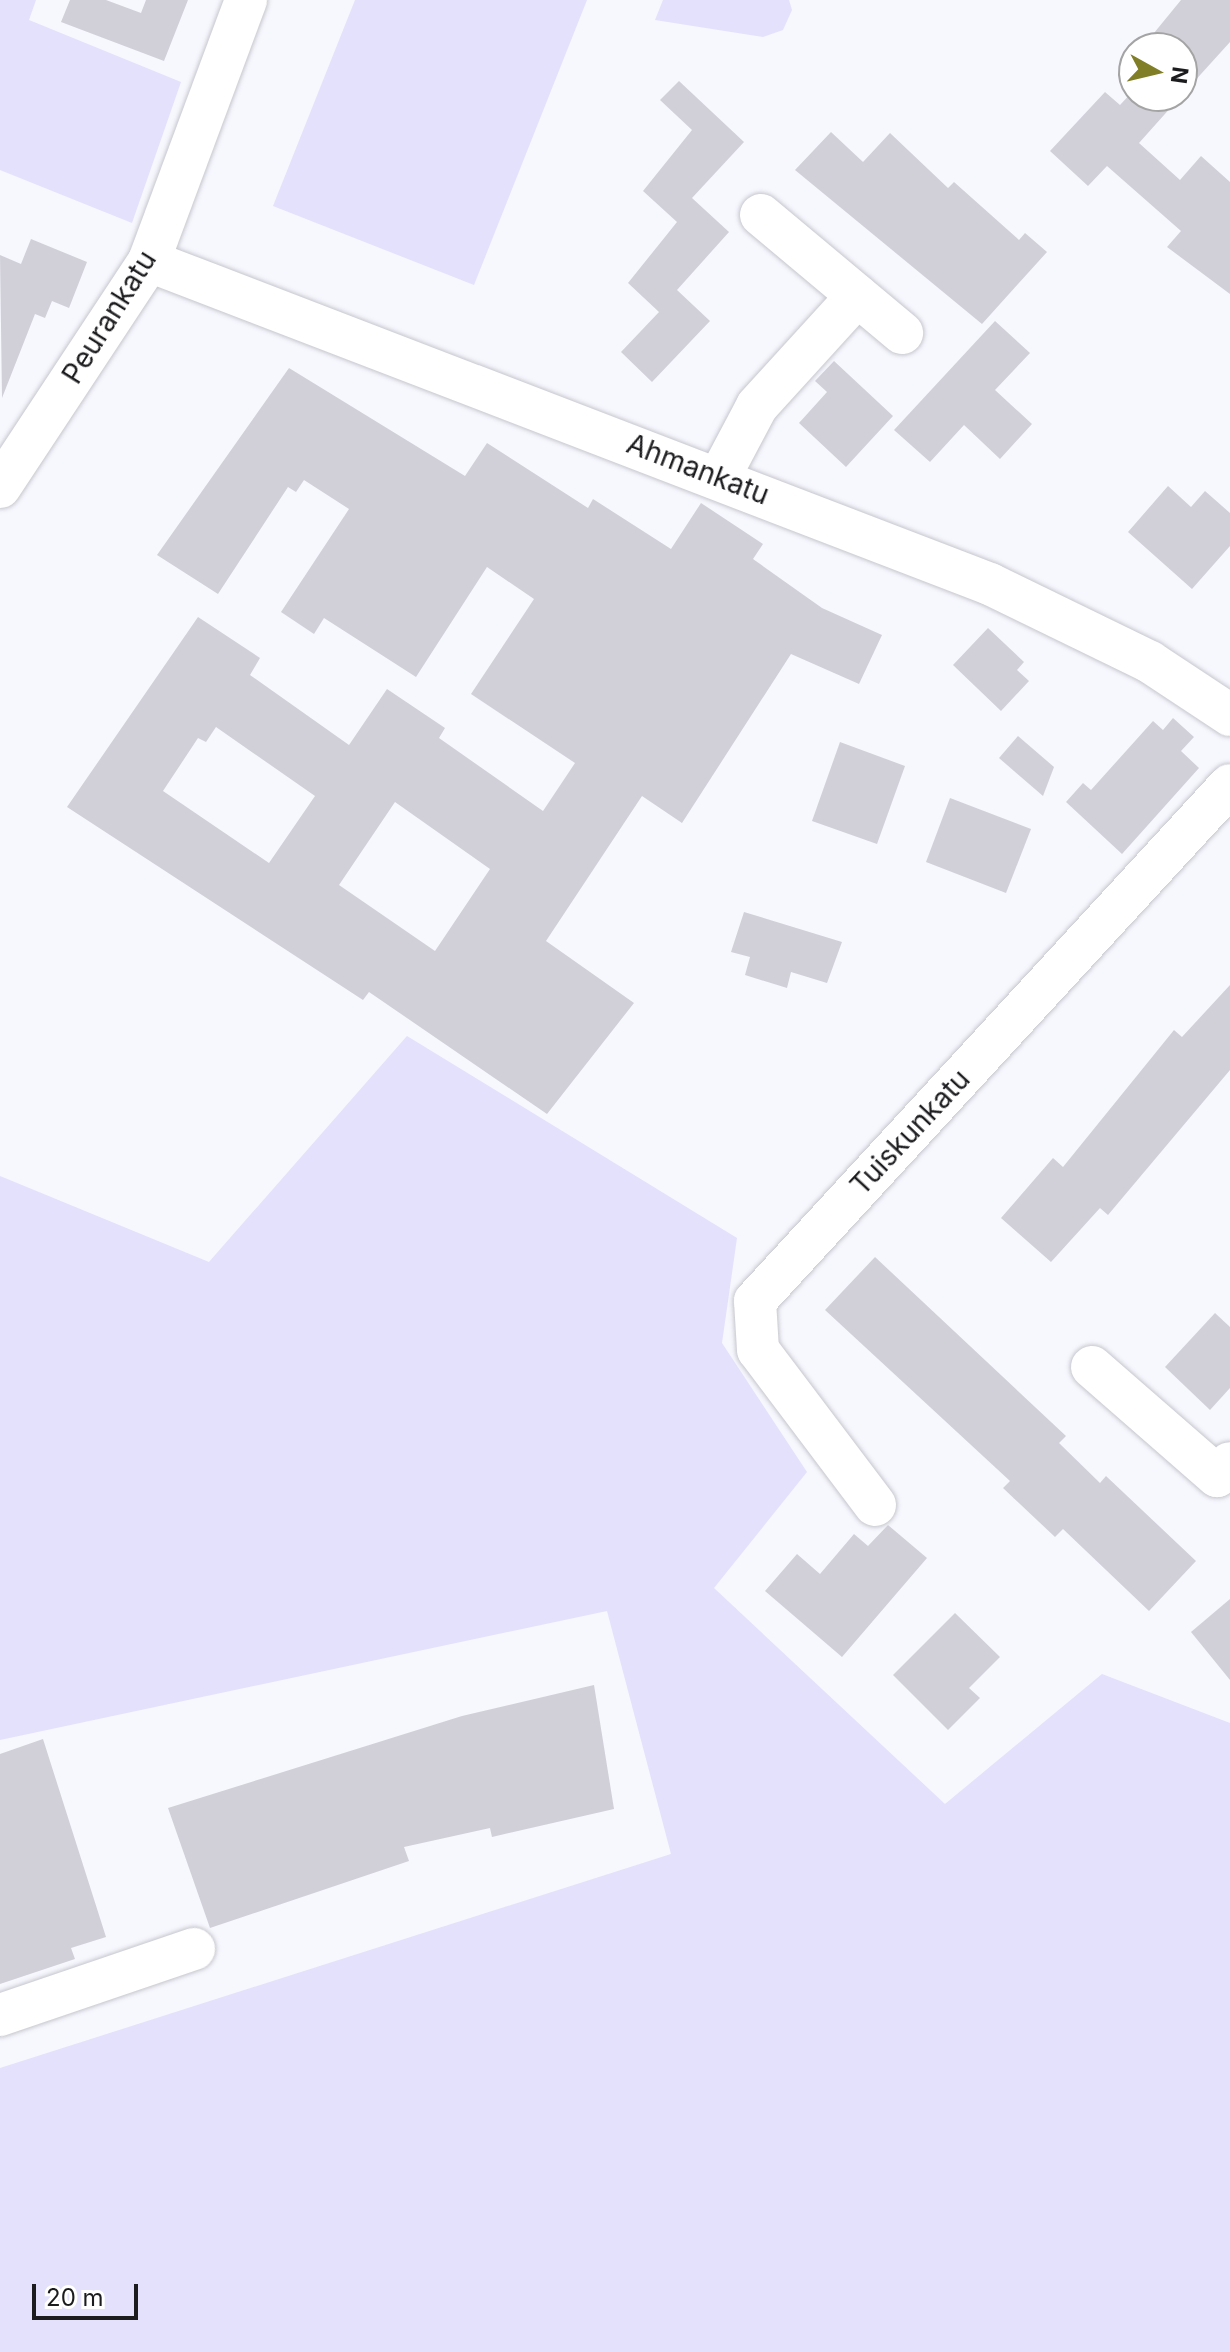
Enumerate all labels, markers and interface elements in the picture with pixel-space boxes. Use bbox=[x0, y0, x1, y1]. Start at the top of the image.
north arrow bbox=[1118, 32, 1198, 112]
text: N bbox=[1166, 65, 1194, 85]
street label: Peurankatu bbox=[55, 244, 163, 390]
street label: Ahmankatu bbox=[622, 427, 774, 511]
street label: Tuiskunkatu bbox=[843, 1062, 977, 1202]
scale bar bbox=[36, 2268, 142, 2318]
text: 20 m bbox=[46, 2283, 104, 2312]

